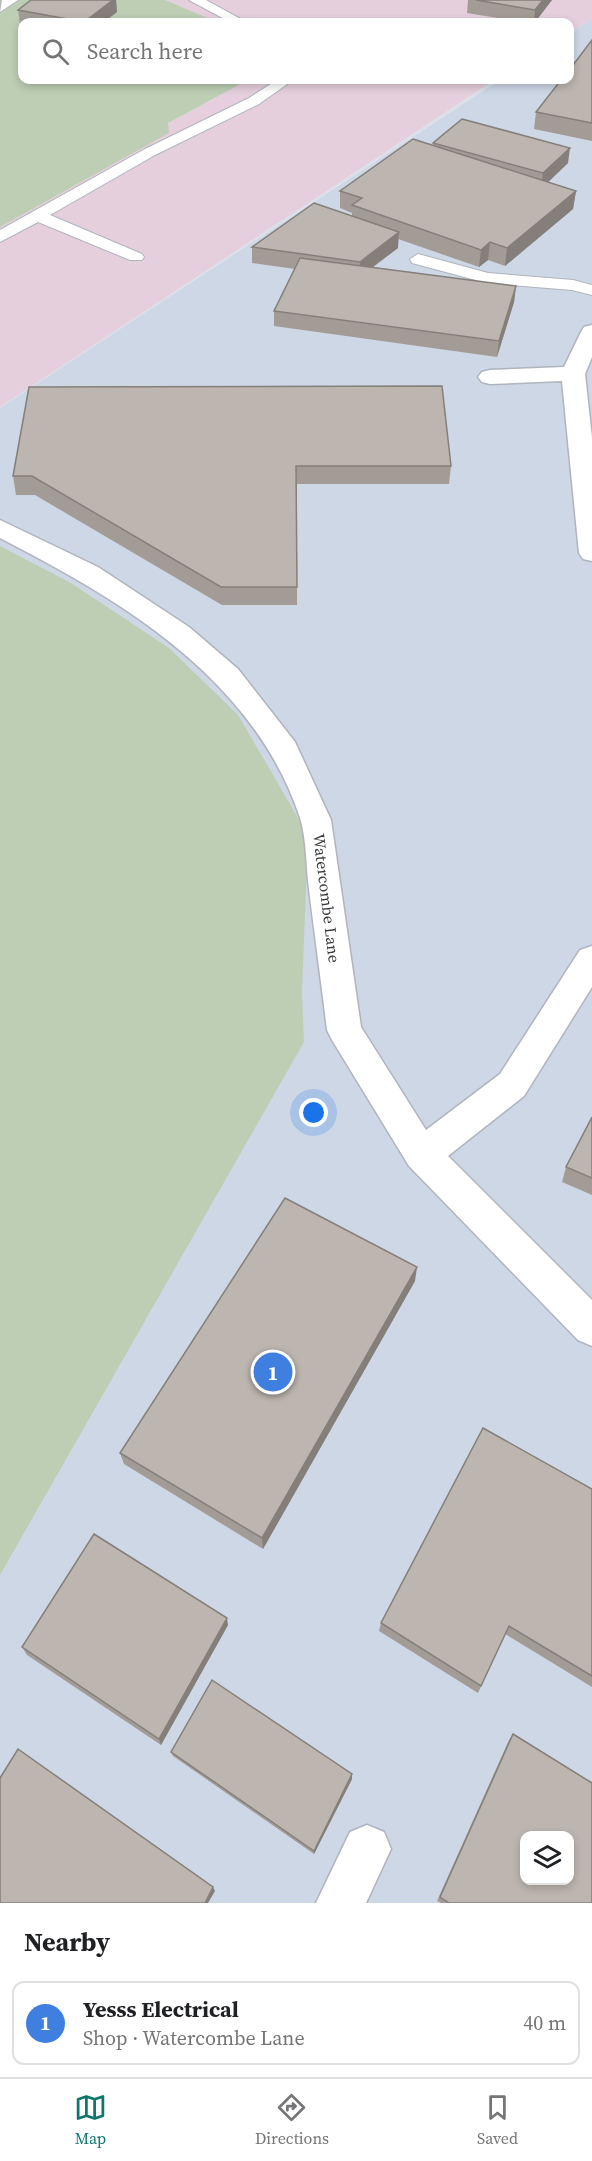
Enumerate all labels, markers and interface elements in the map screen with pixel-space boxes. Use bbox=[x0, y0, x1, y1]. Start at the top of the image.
search box bbox=[18, 18, 574, 84]
icon: search bbox=[39, 35, 72, 68]
text: Search here bbox=[87, 36, 203, 66]
street label: Watercombe Lane bbox=[308, 832, 346, 964]
your location bbox=[299, 1098, 328, 1127]
pin: 1 bbox=[254, 1350, 292, 1394]
map controls bbox=[520, 1831, 574, 1885]
button: layers bbox=[520, 1831, 574, 1885]
text: Nearby bbox=[24, 1924, 110, 1960]
text: Yesss Electrical bbox=[83, 1994, 239, 2024]
text: 1 bbox=[40, 2009, 51, 2037]
text: 40 m bbox=[523, 2009, 566, 2037]
text: Shop · Watercombe Lane bbox=[83, 2024, 305, 2052]
tab: Map bbox=[74, 2091, 107, 2149]
tab: Directions bbox=[255, 2091, 329, 2149]
tab: Saved bbox=[477, 2091, 518, 2149]

